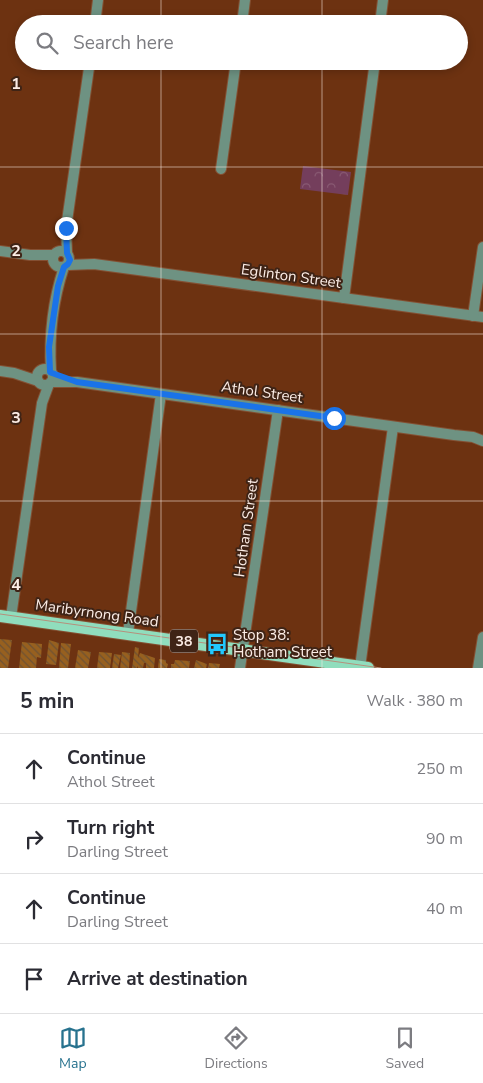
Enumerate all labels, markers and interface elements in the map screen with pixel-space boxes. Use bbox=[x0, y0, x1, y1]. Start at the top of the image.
search box bbox=[15, 15, 468, 70]
icon: search bbox=[33, 29, 61, 57]
text: Search here bbox=[73, 30, 174, 56]
text: 1 bbox=[11, 73, 21, 95]
route end bbox=[55, 217, 78, 240]
text: 2 bbox=[11, 240, 21, 262]
street label: Eglinton Street bbox=[240, 259, 343, 293]
street label: Athol Street bbox=[220, 376, 305, 408]
text: 3 bbox=[11, 407, 21, 429]
route start bbox=[323, 407, 346, 430]
street label: Hotham Street bbox=[229, 477, 263, 578]
text: 4 bbox=[11, 574, 21, 596]
street label: Maribyrnong Road bbox=[34, 594, 160, 632]
place label: Stop 38: Hotham Street bbox=[233, 625, 333, 662]
road number: 38 bbox=[170, 630, 198, 652]
bus stop icon: Stop 38: Hotham Street bbox=[204, 631, 230, 657]
text: 5 min bbox=[20, 687, 74, 715]
text: Walk · 380 m bbox=[367, 690, 463, 712]
text: Continue bbox=[67, 745, 146, 771]
icon: ahead bbox=[20, 755, 48, 783]
text: 250 m bbox=[416, 758, 463, 780]
text: Athol Street bbox=[67, 771, 155, 793]
text: Turn right bbox=[67, 815, 154, 841]
icon: right bbox=[20, 825, 48, 853]
text: 90 m bbox=[426, 828, 463, 850]
text: Darling Street bbox=[67, 841, 168, 863]
text: Continue bbox=[67, 885, 146, 911]
icon: ahead bbox=[20, 895, 48, 923]
text: 40 m bbox=[426, 898, 463, 920]
text: Darling Street bbox=[67, 911, 168, 933]
icon: arrive bbox=[20, 965, 48, 993]
text: Arrive at destination bbox=[67, 966, 248, 992]
tab: Map bbox=[59, 1024, 87, 1073]
tab: Directions bbox=[205, 1024, 268, 1073]
tab: Saved bbox=[385, 1024, 424, 1073]

